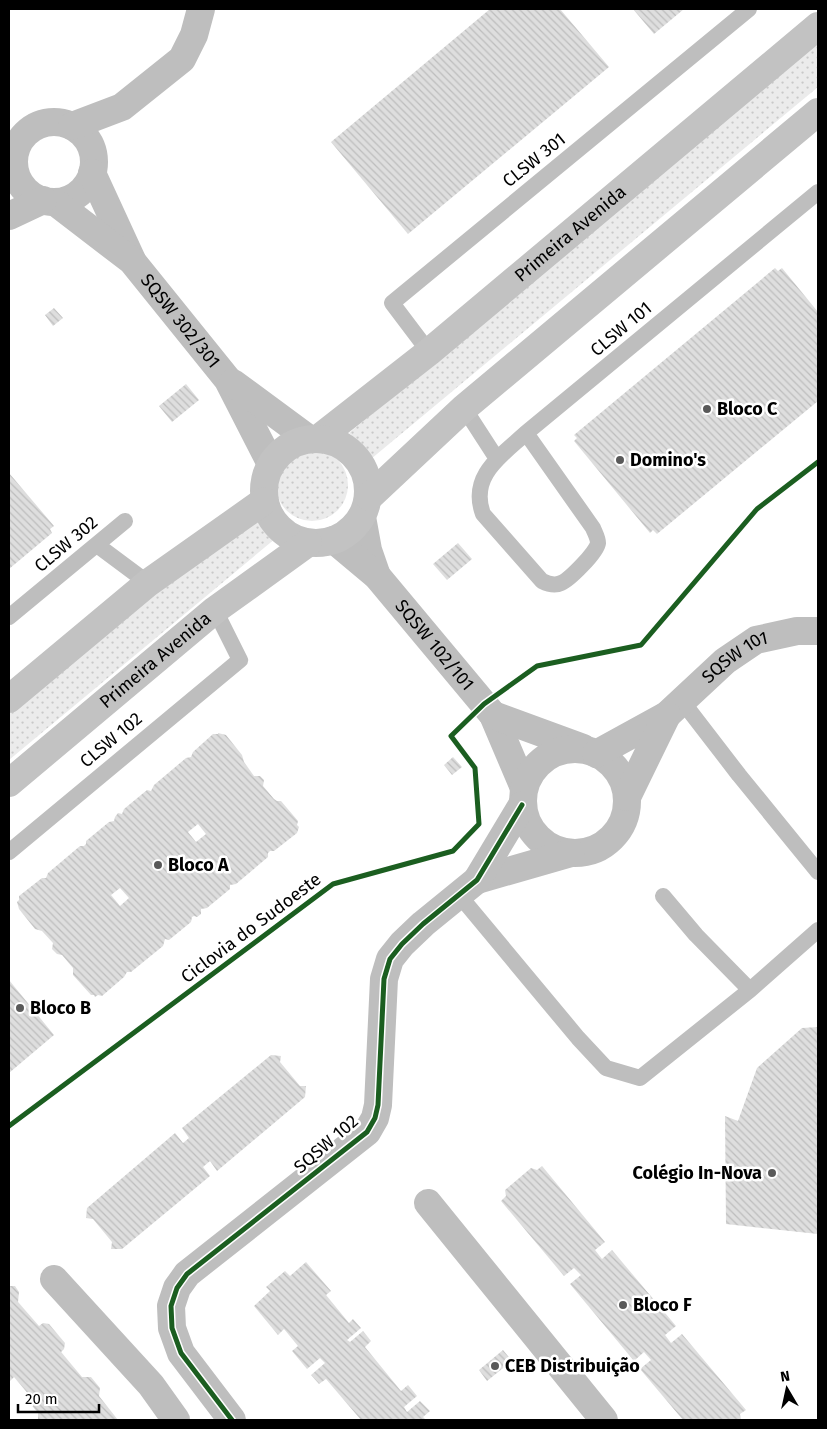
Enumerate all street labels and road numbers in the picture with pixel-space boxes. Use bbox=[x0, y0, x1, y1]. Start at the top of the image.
street label: CLSW 301 bbox=[498, 128, 570, 192]
street label: Primeira Avenida bbox=[510, 181, 630, 286]
street label: SQSW 302/301 bbox=[136, 269, 225, 372]
street label: CLSW 101 bbox=[586, 297, 656, 361]
street label: CLSW 302 bbox=[30, 511, 102, 577]
street label: SQSW 102/101 bbox=[390, 595, 479, 695]
street label: Primeira Avenida bbox=[95, 607, 215, 713]
street label: SQSW 101 bbox=[697, 627, 770, 688]
street label: CLSW 102 bbox=[75, 708, 147, 772]
street label: Ciclovia do Sudoeste bbox=[177, 868, 325, 988]
street label: SQSW 102 bbox=[289, 1110, 363, 1178]

